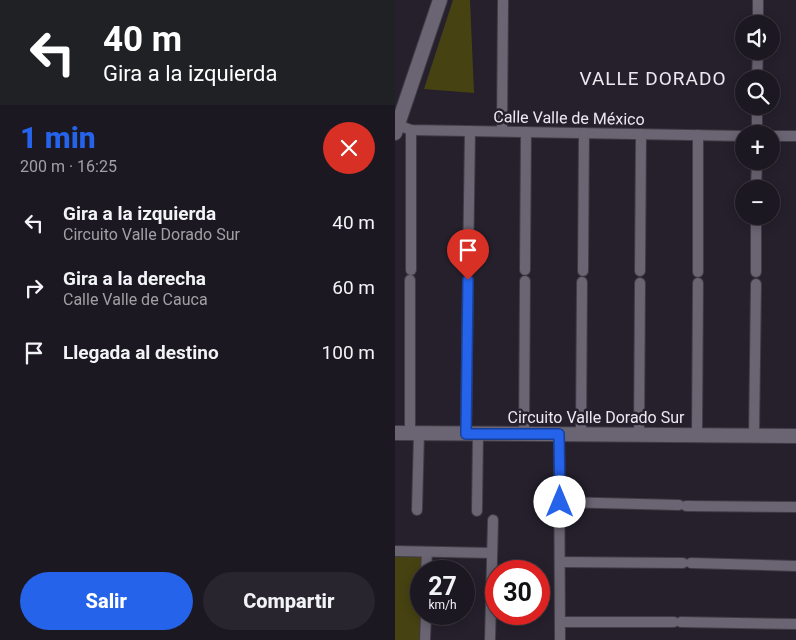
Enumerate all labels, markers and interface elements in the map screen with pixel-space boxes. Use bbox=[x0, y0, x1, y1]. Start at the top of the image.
map controls bbox=[735, 15, 780, 225]
button: sound bbox=[735, 15, 780, 60]
text: 40 m bbox=[103, 19, 182, 60]
icon: left bbox=[20, 20, 85, 85]
text: Gira a la izquierda bbox=[103, 61, 277, 86]
district label: VALLE DORADO bbox=[580, 67, 726, 90]
button: search bbox=[735, 70, 780, 115]
street label: Calle Valle de México bbox=[493, 107, 645, 129]
text: 1 min bbox=[20, 120, 96, 155]
button: close bbox=[323, 122, 375, 174]
button: + bbox=[735, 125, 780, 170]
text: 200 m · 16:25 bbox=[20, 157, 117, 176]
button: − bbox=[735, 180, 780, 225]
text: Gira a la izquierda bbox=[63, 202, 216, 225]
icon: left bbox=[20, 209, 48, 237]
text: 40 m bbox=[332, 211, 375, 234]
text: Circuito Valle Dorado Sur bbox=[63, 225, 240, 244]
pin bbox=[447, 229, 489, 280]
icon: arrive bbox=[454, 236, 482, 264]
text: Gira a la derecha bbox=[63, 267, 206, 290]
icon: right bbox=[20, 274, 48, 302]
text: 60 m bbox=[332, 276, 375, 299]
text: Calle Valle de Cauca bbox=[63, 290, 208, 309]
icon: arrive bbox=[20, 339, 48, 367]
text: Llegada al destino bbox=[63, 341, 219, 364]
text: 100 m bbox=[322, 341, 375, 364]
street label: Circuito Valle Dorado Sur bbox=[508, 408, 685, 427]
position arrow bbox=[533, 475, 585, 527]
speed limit sign: 30 bbox=[485, 560, 550, 625]
button: Salir bbox=[20, 572, 193, 630]
button: Compartir bbox=[203, 572, 375, 630]
text: 27 bbox=[428, 572, 457, 601]
text: km/h bbox=[428, 598, 457, 612]

